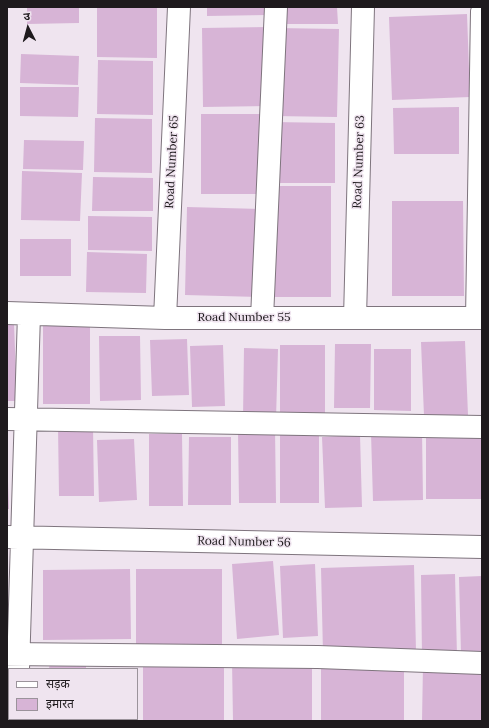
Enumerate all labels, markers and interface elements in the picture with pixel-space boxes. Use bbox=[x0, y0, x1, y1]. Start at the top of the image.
north arrow bbox=[8, 8, 48, 48]
text: उ bbox=[23, 9, 31, 23]
street label: Road Number 65 bbox=[162, 115, 182, 209]
street label: Road Number 63 bbox=[350, 115, 368, 209]
street label: Road Number 55 bbox=[198, 311, 290, 325]
street label: Road Number 56 bbox=[197, 534, 291, 550]
legend bbox=[8, 668, 138, 720]
text: सड़क bbox=[46, 676, 70, 691]
text: इमारत bbox=[46, 696, 74, 711]

